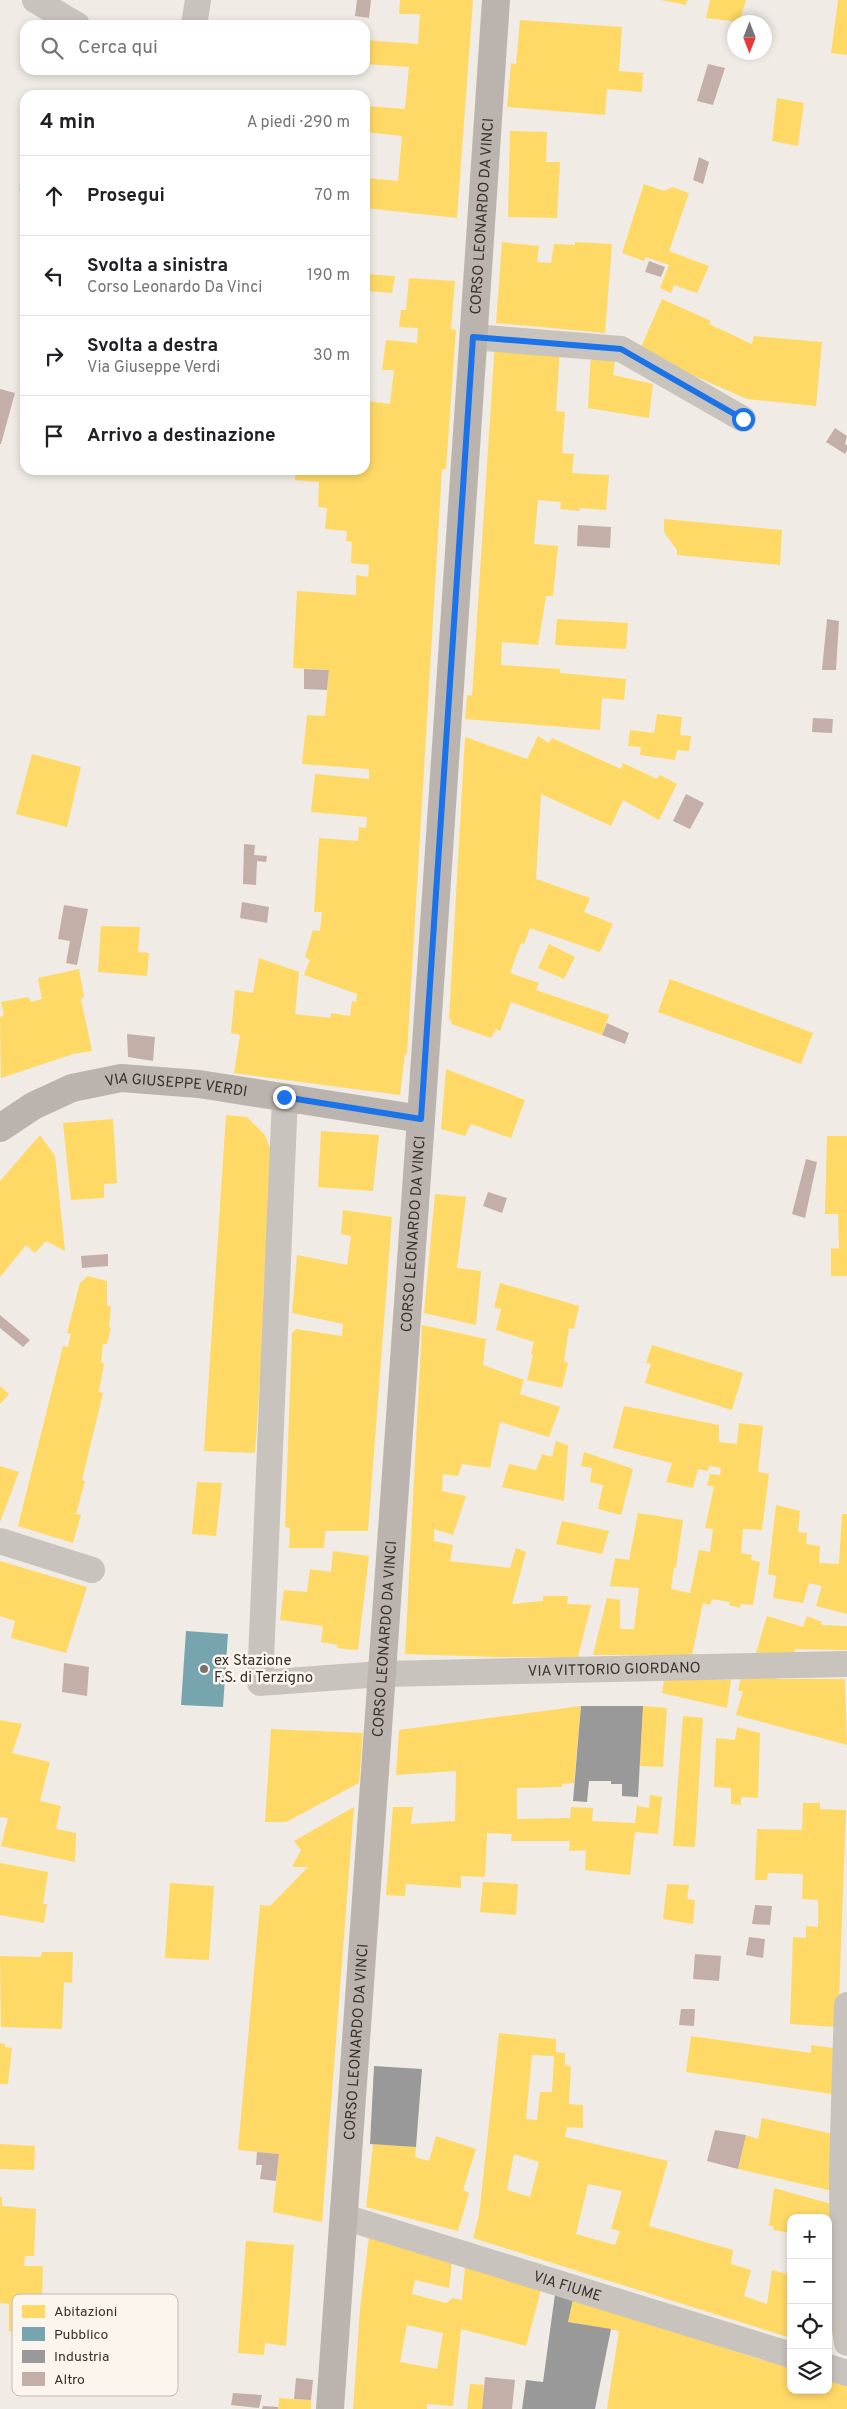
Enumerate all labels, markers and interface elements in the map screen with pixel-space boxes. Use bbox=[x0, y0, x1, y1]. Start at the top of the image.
north arrow bbox=[727, 15, 772, 60]
search box bbox=[20, 20, 370, 75]
icon: search bbox=[38, 34, 66, 62]
text: Cerca qui bbox=[78, 36, 158, 60]
text: 4 min bbox=[40, 109, 96, 136]
text: A piedi · 290 m bbox=[247, 113, 350, 133]
street label: CORSO LEONARDO DA VINCI bbox=[467, 117, 499, 315]
icon: ahead bbox=[40, 182, 68, 210]
text: Prosegui bbox=[87, 184, 165, 208]
text: 70 m bbox=[315, 186, 350, 206]
text: Svolta a sinistra bbox=[87, 254, 228, 278]
icon: left bbox=[40, 262, 68, 290]
text: 190 m bbox=[307, 266, 350, 286]
text: Corso Leonardo Da Vinci bbox=[87, 278, 262, 298]
text: Svolta a destra bbox=[87, 334, 218, 358]
icon: right bbox=[40, 342, 68, 370]
text: 30 m bbox=[313, 346, 350, 366]
text: Via Giuseppe Verdi bbox=[87, 358, 220, 378]
route start bbox=[732, 408, 755, 431]
icon: arrive bbox=[40, 422, 68, 450]
text: Arrivo a destinazione bbox=[87, 424, 276, 448]
street label: VIA GIUSEPPE VERDI bbox=[103, 1070, 248, 1102]
route end bbox=[273, 1086, 296, 1109]
street label: CORSO LEONARDO DA VINCI bbox=[398, 1135, 431, 1333]
street label: CORSO LEONARDO DA VINCI bbox=[369, 1540, 402, 1738]
place label: ex Stazione F.S. di Terzigno bbox=[214, 1652, 313, 1688]
street label: VIA VITTORIO GIORDANO bbox=[527, 1659, 701, 1682]
marker: ex Stazione F.S. di Terzigno bbox=[198, 1663, 210, 1675]
street label: CORSO LEONARDO DA VINCI bbox=[341, 1943, 374, 2141]
map controls bbox=[787, 2214, 832, 2394]
button: + bbox=[787, 2214, 832, 2259]
button: − bbox=[787, 2259, 832, 2304]
street label: VIA FIUME bbox=[530, 2268, 604, 2307]
legend bbox=[12, 2294, 178, 2396]
text: Abitazioni bbox=[54, 2304, 117, 2321]
button: locate bbox=[787, 2304, 832, 2349]
text: Pubblico bbox=[54, 2327, 109, 2344]
text: Industria bbox=[54, 2349, 109, 2366]
button: layers bbox=[787, 2349, 832, 2394]
text: Altro bbox=[54, 2372, 85, 2389]

